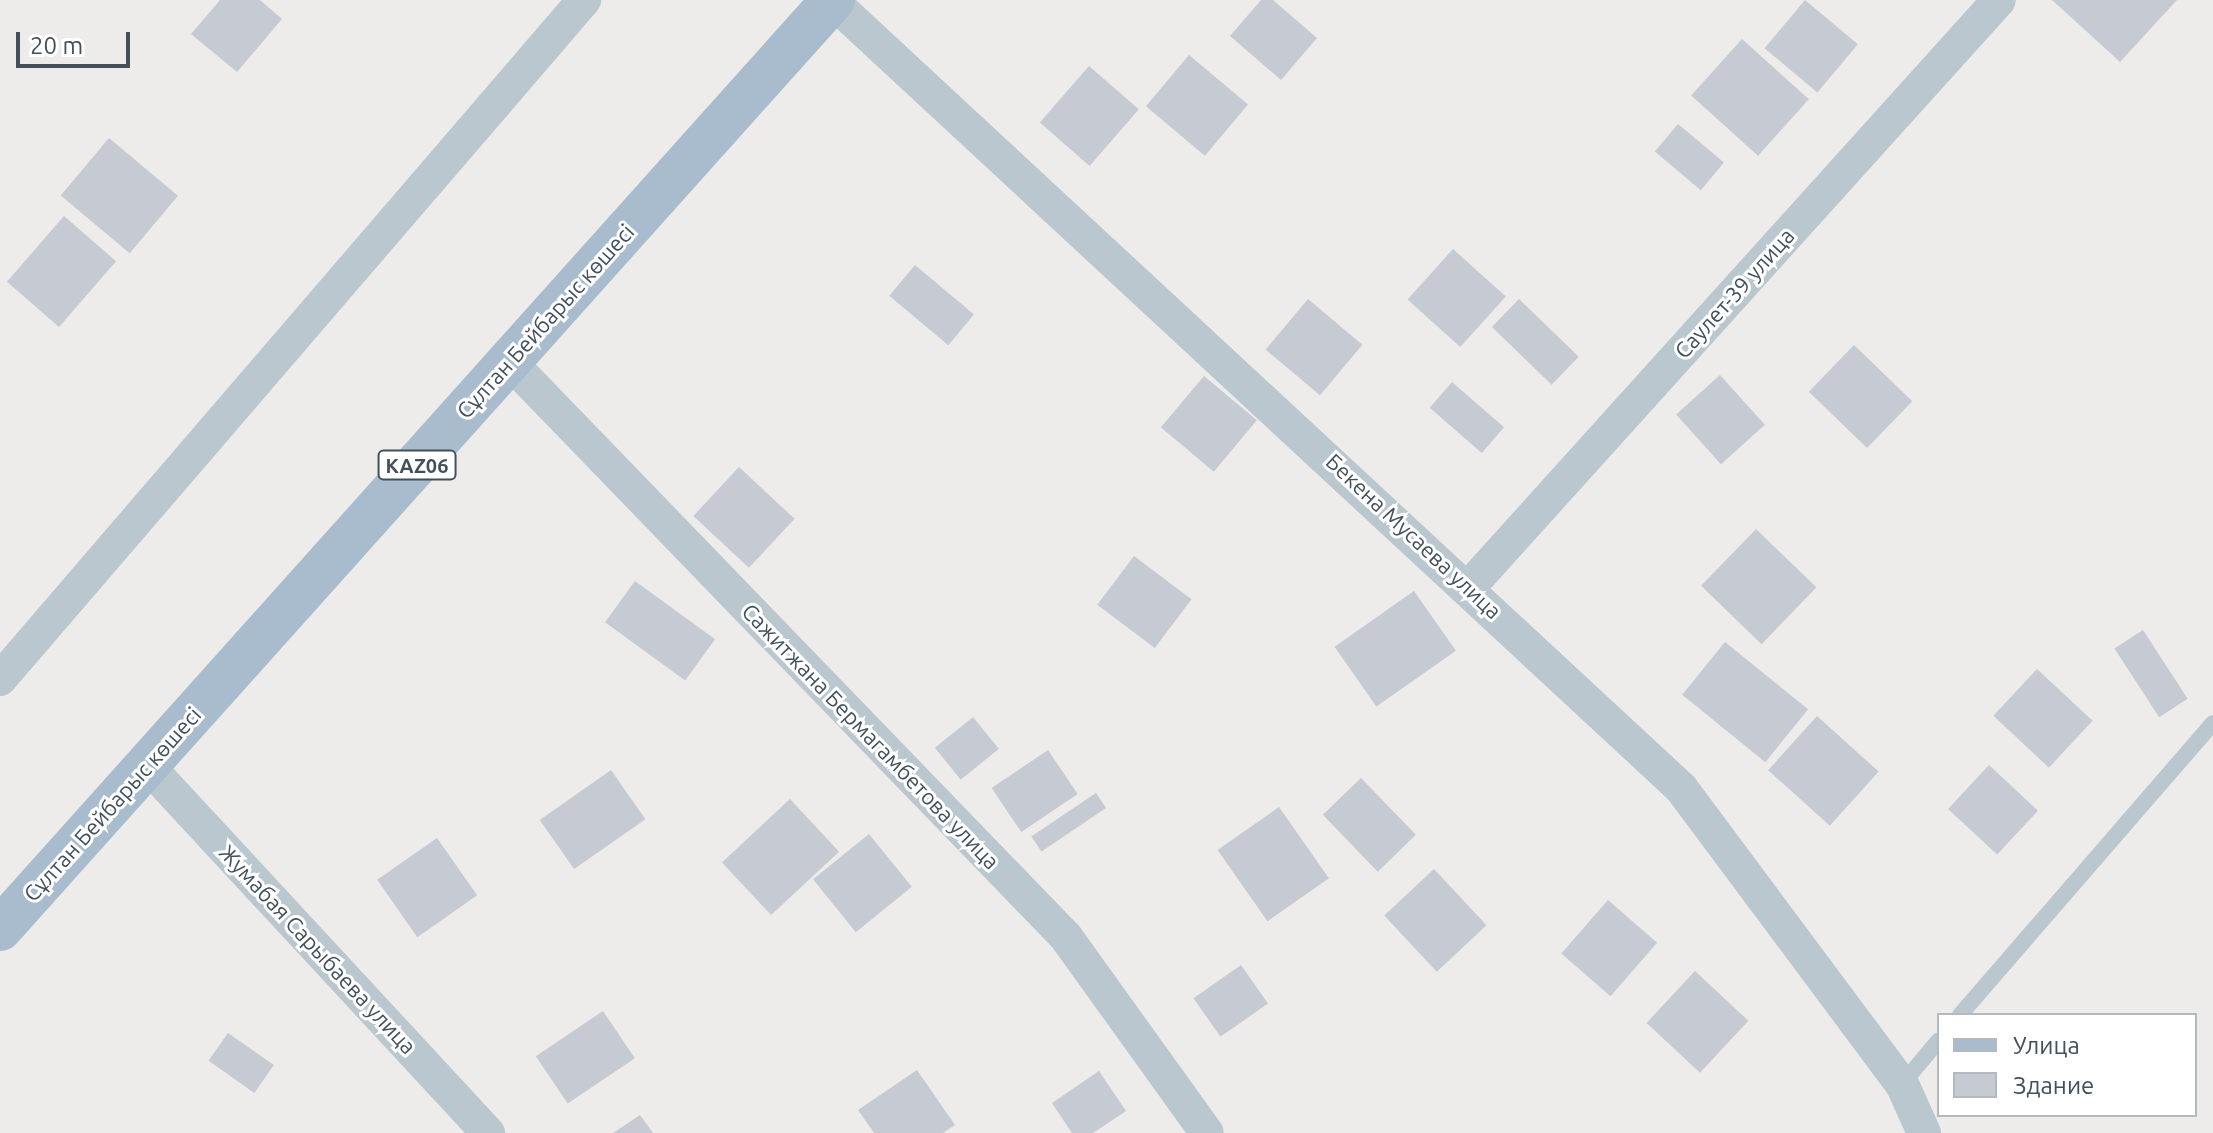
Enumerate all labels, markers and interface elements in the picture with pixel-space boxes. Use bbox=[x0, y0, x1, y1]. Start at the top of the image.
scale bar bbox=[20, 16, 134, 66]
text: 20 m bbox=[30, 32, 83, 59]
street label: Сұлтан Бейбарыс көшесі bbox=[451, 218, 639, 424]
street label: Саулет-39 улица bbox=[1669, 223, 1799, 363]
street label: Бекена Мусаева улица bbox=[1321, 448, 1507, 624]
road number: KAZ06 bbox=[377, 449, 457, 481]
street label: Сажитжана Бермагамбетова улица bbox=[737, 598, 1005, 874]
street label: Сұлтан Бейбарыс көшесі bbox=[18, 701, 206, 907]
street label: Жумабая Сарыбаева улица bbox=[214, 839, 422, 1059]
legend bbox=[1937, 1013, 2197, 1117]
text: Улица bbox=[2013, 1032, 2080, 1059]
text: Здание bbox=[2013, 1072, 2094, 1099]

